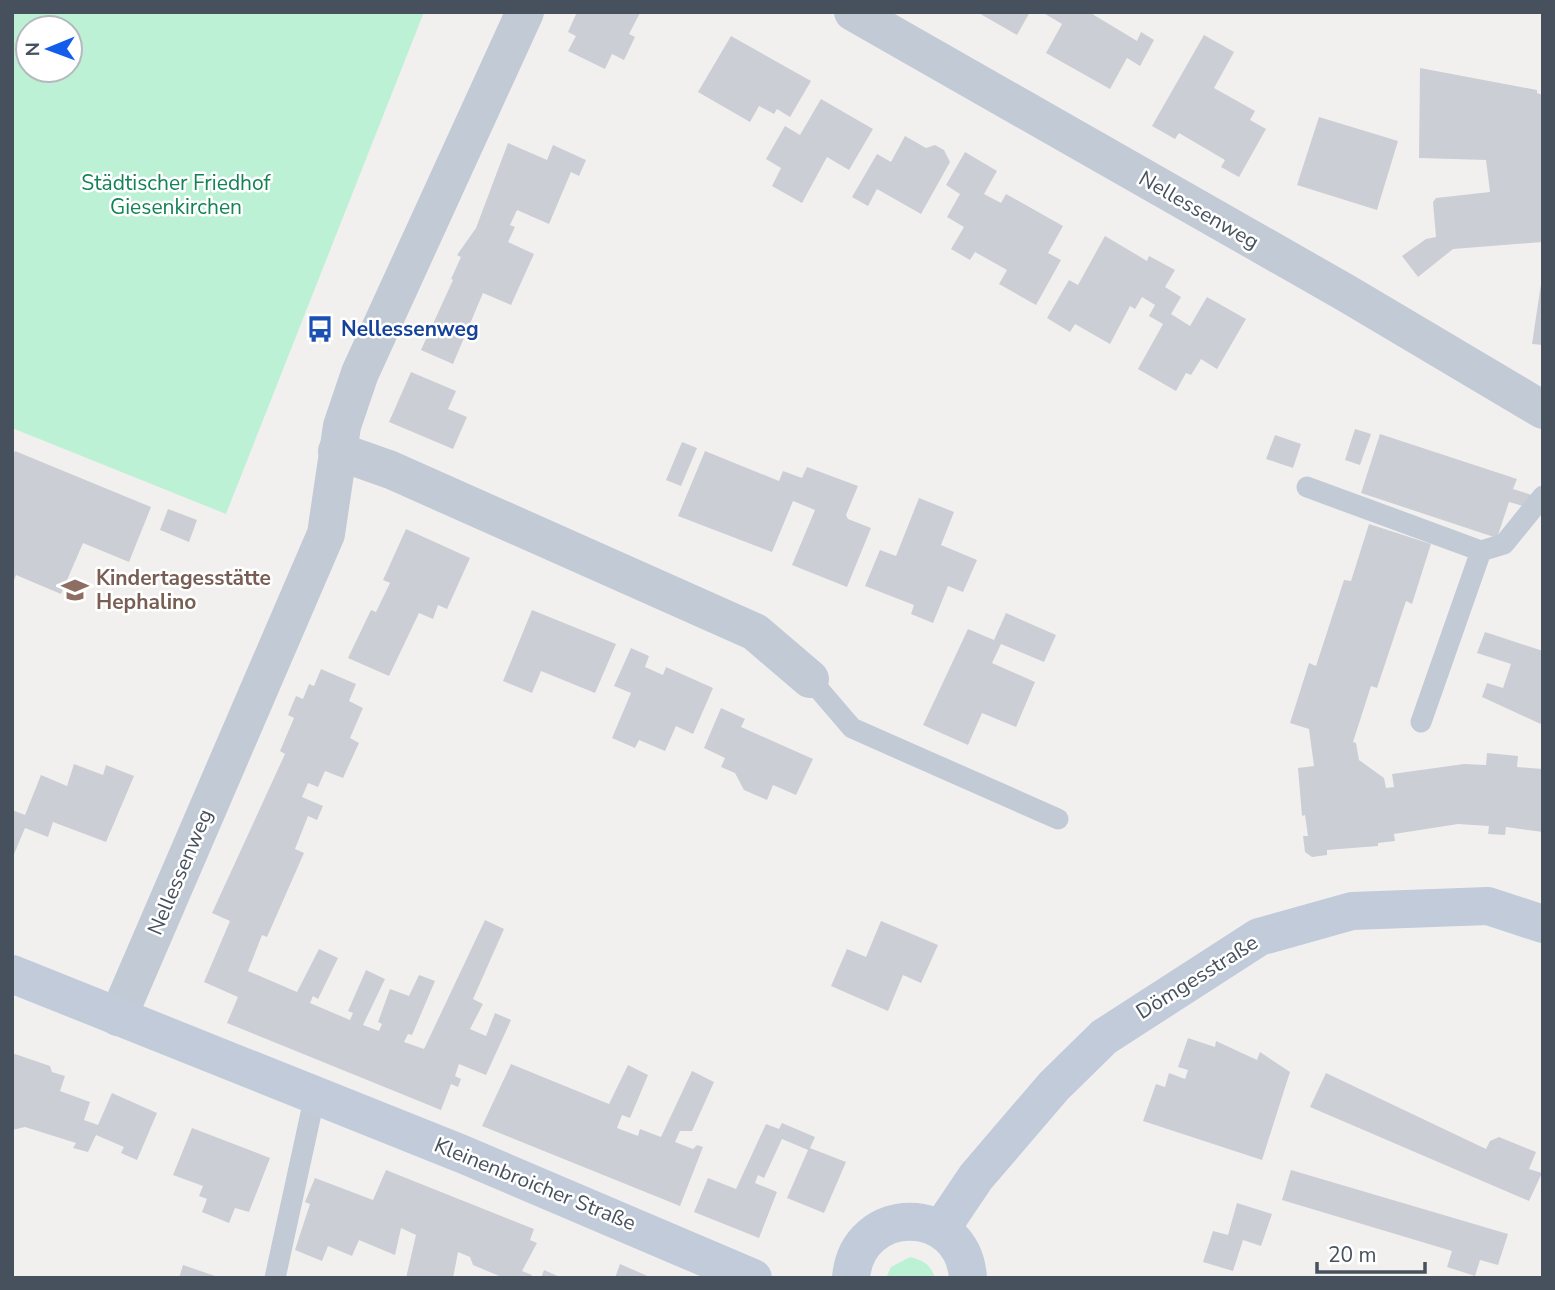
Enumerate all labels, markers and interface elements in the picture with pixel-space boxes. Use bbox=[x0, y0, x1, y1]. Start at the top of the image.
north arrow bbox=[14, 14, 84, 84]
text: N bbox=[20, 42, 46, 57]
street label: Nellessenweg bbox=[1134, 164, 1264, 256]
park label: Städtischer Friedhof Giesenkirchen bbox=[81, 169, 272, 221]
bus stop icon: Nellessenweg bbox=[305, 314, 335, 344]
place label: Nellessenweg bbox=[341, 315, 479, 343]
place label: Kindertagesstätte Hephalino bbox=[96, 564, 271, 616]
school or university icon: Kindertagesstätte Hephalino bbox=[60, 575, 90, 605]
street label: Nellessenweg bbox=[141, 805, 219, 939]
street label: Dömgesstraße bbox=[1131, 928, 1263, 1026]
street label: Kleinenbroicher Straße bbox=[430, 1131, 640, 1237]
scale bar bbox=[1317, 1230, 1426, 1274]
text: 20 m bbox=[1328, 1241, 1377, 1269]

